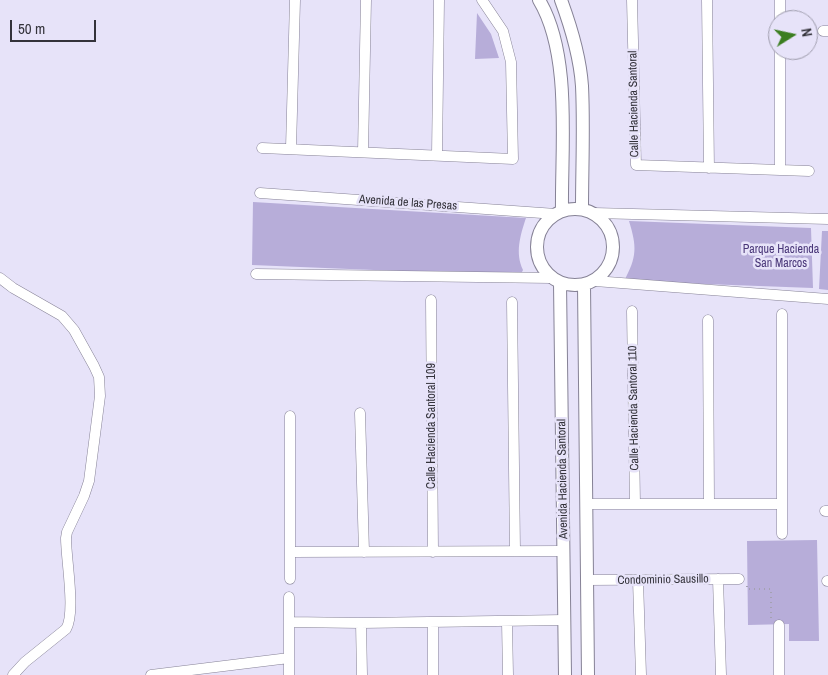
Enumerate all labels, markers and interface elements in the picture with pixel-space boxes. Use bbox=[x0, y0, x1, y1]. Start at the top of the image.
scale bar bbox=[12, 10, 99, 42]
north arrow bbox=[768, 10, 818, 60]
text: 50 m bbox=[18, 18, 45, 39]
text: N bbox=[797, 27, 816, 38]
street label: Calle Hacienda Santoral bbox=[626, 51, 642, 157]
street label: Avenida de las Presas bbox=[358, 192, 458, 214]
park label: Parque Hacienda San Marcos bbox=[743, 243, 819, 271]
street label: Calle Hacienda Santoral 110 bbox=[626, 345, 642, 471]
street label: Calle Hacienda Santoral 109 bbox=[425, 363, 439, 489]
street label: Avenida Hacienda Santoral bbox=[555, 419, 571, 539]
street label: Condominio Sausillo bbox=[617, 572, 709, 588]

